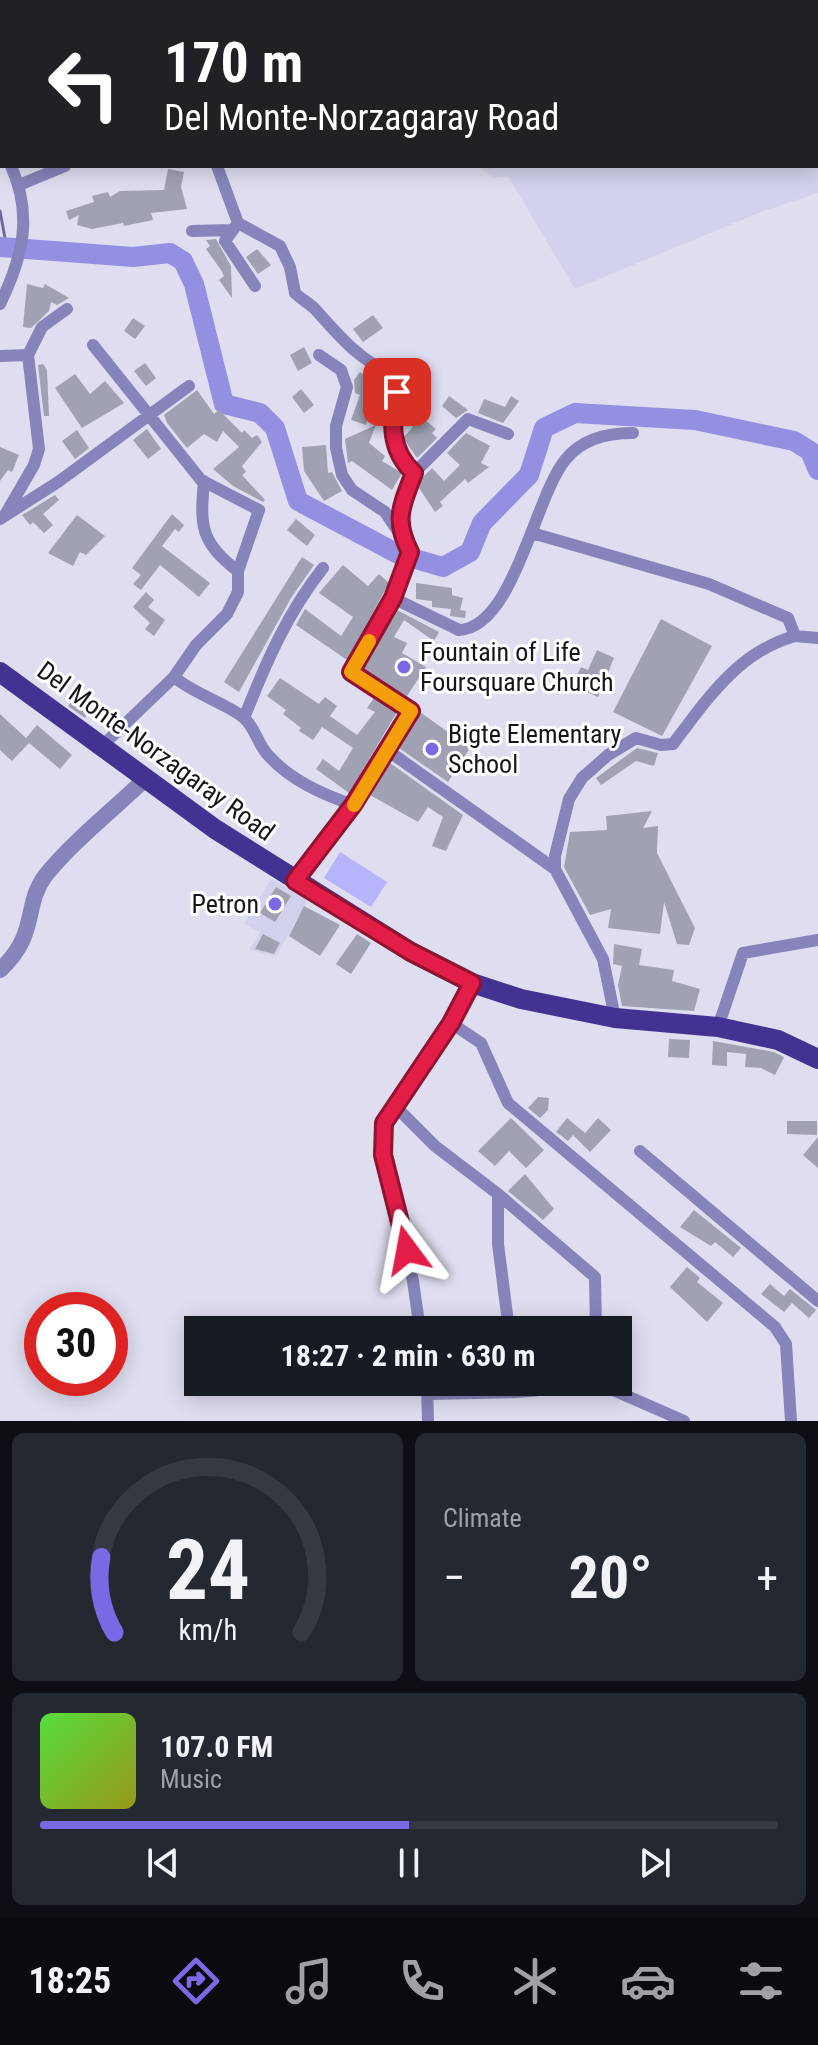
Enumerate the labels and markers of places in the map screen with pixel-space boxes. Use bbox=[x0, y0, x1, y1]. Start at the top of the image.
pin bbox=[363, 358, 431, 426]
place label: Fountain of Life Foursquare Church bbox=[420, 637, 614, 697]
marker: Fountain of Life Foursquare Church bbox=[395, 658, 413, 676]
place label: Bigte Elementary School bbox=[448, 719, 622, 779]
marker: Bigte Elementary School bbox=[423, 740, 441, 758]
place label: Petron bbox=[192, 889, 259, 919]
marker: Petron bbox=[266, 895, 284, 913]

